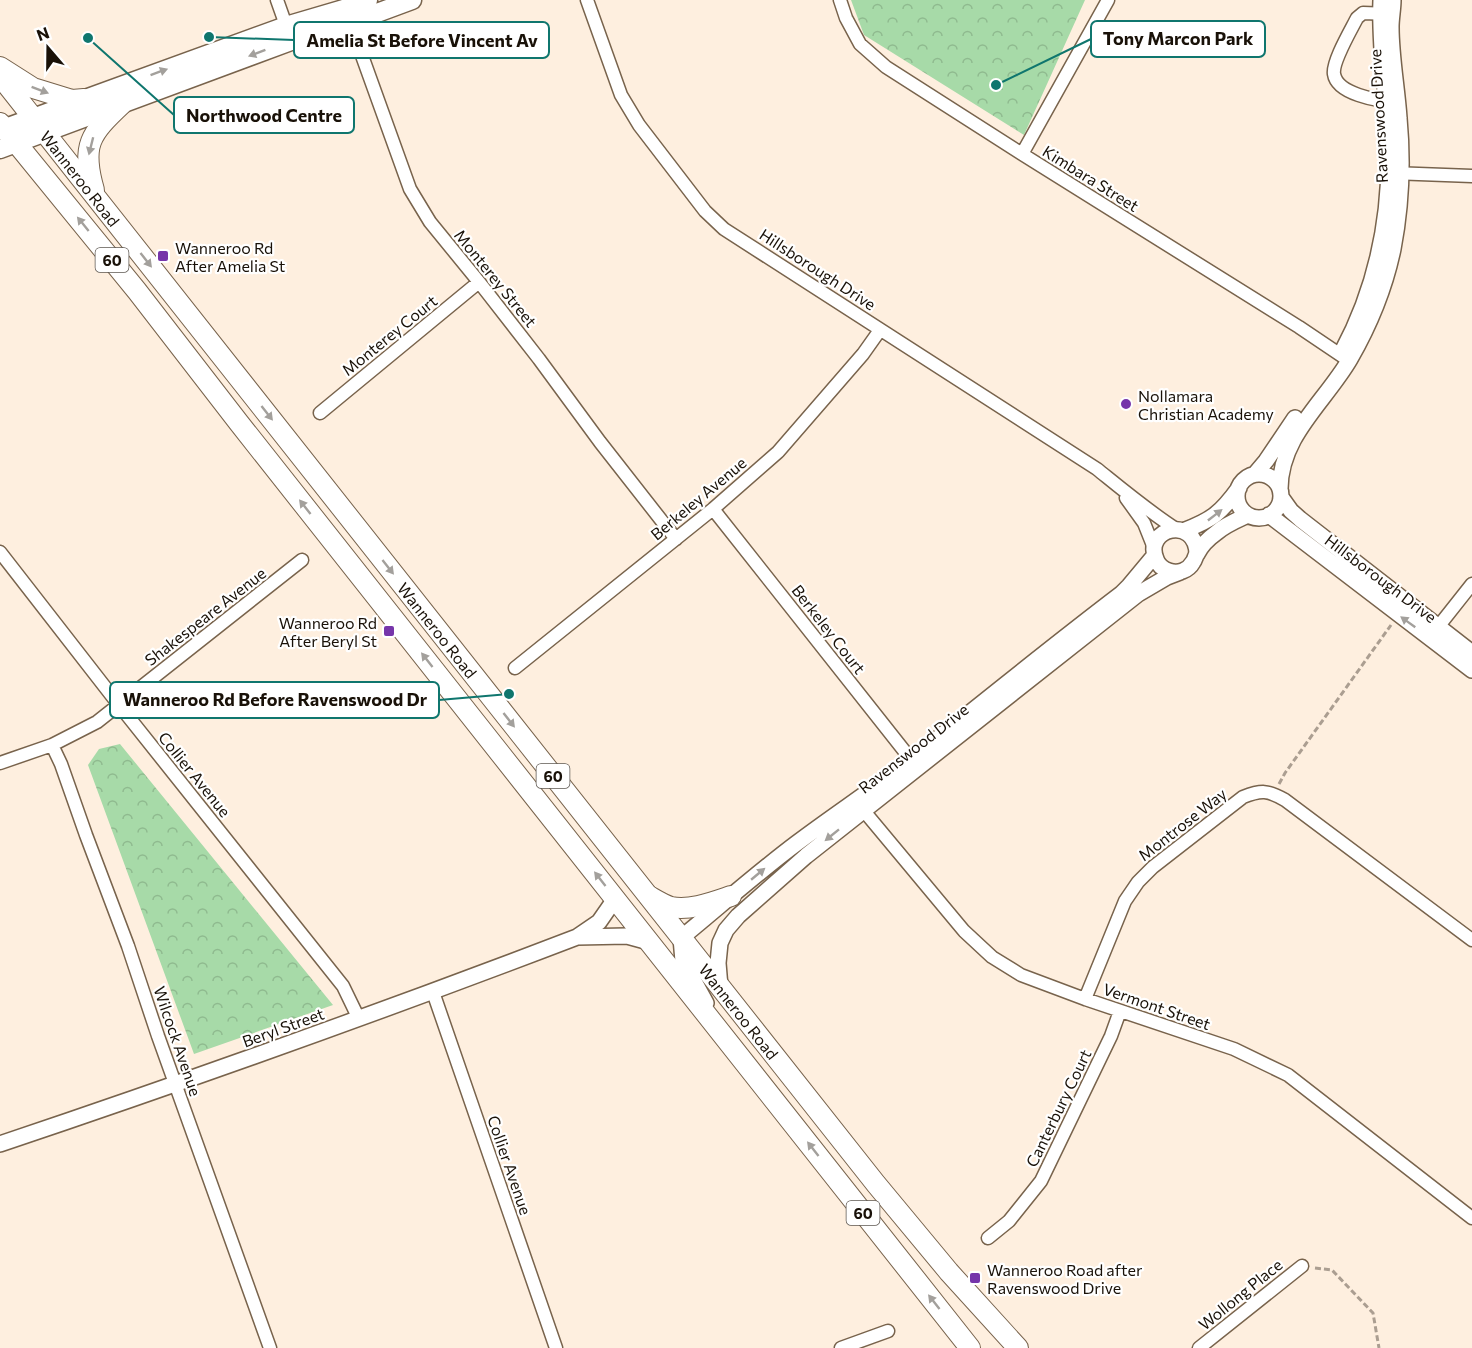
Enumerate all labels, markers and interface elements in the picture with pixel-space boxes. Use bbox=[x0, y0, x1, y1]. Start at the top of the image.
north arrow bbox=[18, 18, 78, 78]
callout: Tony Marcon Park bbox=[1091, 21, 1265, 57]
text: N bbox=[34, 22, 52, 44]
callout: Amelia St Before Vincent Av bbox=[294, 22, 549, 58]
text: Tony Marcon Park bbox=[1103, 27, 1254, 49]
text: Amelia St Before Vincent Av bbox=[306, 29, 538, 51]
one-way arrow bbox=[248, 49, 266, 59]
street label: Ravenswood Drive bbox=[1365, 49, 1391, 183]
one-way arrow bbox=[150, 67, 168, 77]
one-way arrow bbox=[31, 86, 49, 96]
callout: Northwood Centre bbox=[174, 97, 354, 133]
text: Northwood Centre bbox=[186, 104, 342, 126]
street label: Wanneroo Road bbox=[37, 126, 124, 230]
one-way arrow bbox=[85, 137, 95, 155]
street label: Kimbara Street bbox=[1040, 141, 1143, 215]
one-way arrow bbox=[77, 217, 89, 232]
street label: Hillsborough Drive bbox=[756, 224, 880, 314]
street label: Monterey Street bbox=[451, 225, 541, 331]
place label: Wanneroo Rd After Amelia St bbox=[175, 238, 286, 275]
road number: 60 bbox=[96, 248, 128, 272]
marker: Wanneroo Rd After Amelia St bbox=[156, 249, 170, 263]
one-way arrow bbox=[140, 253, 152, 268]
street label: Monterey Court bbox=[338, 291, 441, 379]
place label: Nollamara Christian Academy bbox=[1138, 386, 1274, 423]
marker: Nollamara Christian Academy bbox=[1119, 397, 1133, 411]
one-way arrow bbox=[261, 406, 273, 421]
street label: Berkeley Avenue bbox=[646, 453, 750, 543]
one-way arrow bbox=[300, 500, 312, 515]
one-way arrow bbox=[1207, 508, 1223, 521]
street label: Hillsborough Drive bbox=[1321, 530, 1441, 626]
one-way arrow bbox=[381, 559, 393, 574]
street label: Shakespeare Avenue bbox=[141, 563, 269, 669]
street label: Wanneroo Road bbox=[394, 578, 481, 681]
street label: Berkeley Court bbox=[788, 581, 870, 678]
place label: Wanneroo Rd After Beryl St bbox=[279, 613, 377, 650]
one-way arrow bbox=[1401, 616, 1417, 628]
marker: Wanneroo Rd After Beryl St bbox=[382, 624, 396, 638]
one-way arrow bbox=[421, 653, 433, 668]
callout: Wanneroo Rd Before Ravenswood Dr bbox=[110, 682, 439, 718]
text: Wanneroo Rd Before Ravenswood Dr bbox=[123, 688, 428, 710]
street label: Ravenswood Drive bbox=[854, 699, 972, 797]
one-way arrow bbox=[502, 712, 514, 727]
street label: Collier Avenue bbox=[155, 728, 235, 820]
road number: 60 bbox=[536, 764, 570, 788]
street label: Montrose Way bbox=[1134, 784, 1230, 864]
one-way arrow bbox=[825, 828, 840, 841]
one-way arrow bbox=[750, 867, 766, 880]
one-way arrow bbox=[593, 871, 606, 887]
street label: Wanneroo Road bbox=[696, 960, 783, 1063]
street label: Vermont Street bbox=[1101, 979, 1214, 1033]
street label: Wilcock Avenue bbox=[150, 984, 206, 1098]
street label: Beryl Street bbox=[239, 1003, 327, 1051]
street label: Canterbury Court bbox=[1021, 1046, 1095, 1170]
street label: Collier Avenue bbox=[484, 1113, 536, 1217]
one-way arrow bbox=[806, 1141, 819, 1157]
road number: 60 bbox=[846, 1201, 880, 1225]
street label: Wollong Place bbox=[1194, 1254, 1286, 1334]
place label: Wanneroo Road after Ravenswood Drive bbox=[987, 1260, 1143, 1297]
marker: Wanneroo Road after Ravenswood Drive bbox=[968, 1271, 982, 1285]
one-way arrow bbox=[927, 1294, 940, 1310]

